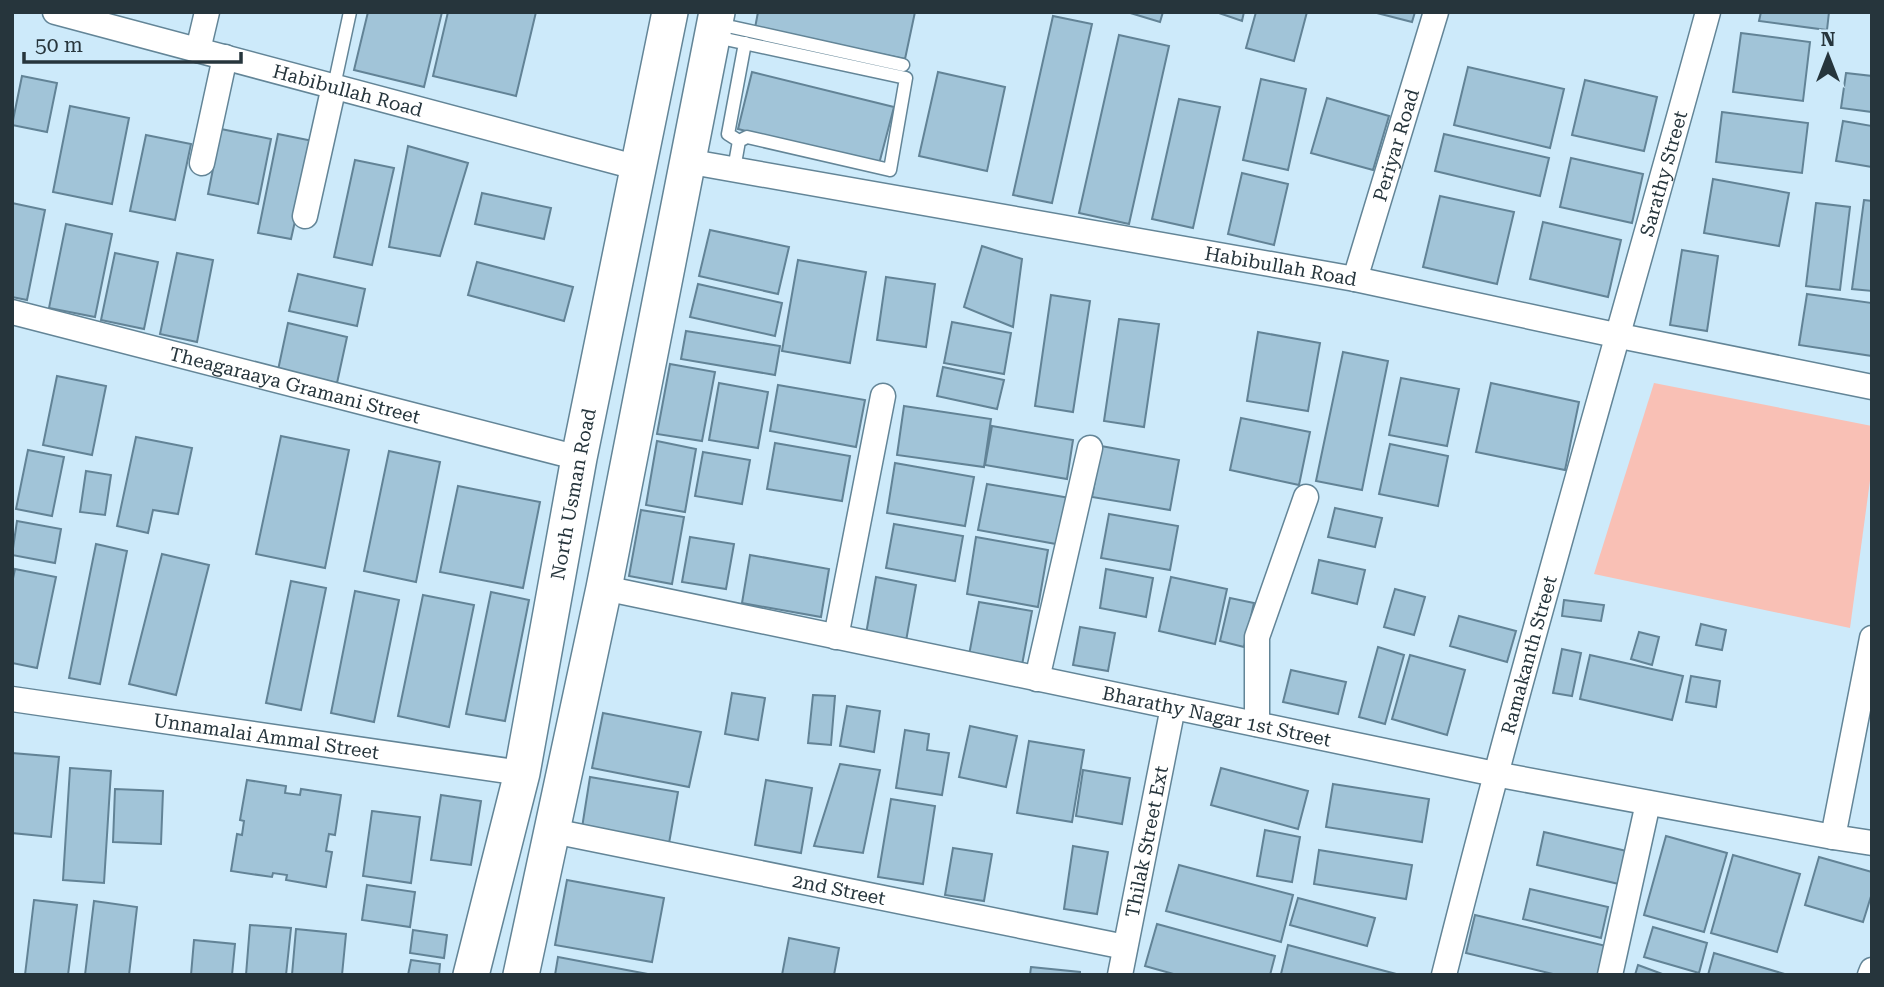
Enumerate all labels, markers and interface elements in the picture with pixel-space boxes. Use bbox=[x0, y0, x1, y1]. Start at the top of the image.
scale bar bbox=[24, 21, 242, 65]
north arrow bbox=[1793, 21, 1863, 91]
text: N bbox=[1821, 28, 1836, 51]
text: 50 m bbox=[35, 33, 83, 57]
street label: Habibullah Road bbox=[270, 60, 425, 122]
street label: Periyar Road bbox=[1368, 86, 1424, 204]
street label: Sarathy Street bbox=[1635, 108, 1692, 239]
street label: Habibullah Road bbox=[1203, 242, 1359, 291]
street label: Theagaraaya Gramani Street bbox=[167, 342, 423, 429]
street label: North Usman Road bbox=[546, 406, 601, 582]
street label: Ramakanth Street bbox=[1496, 573, 1562, 737]
street label: Bharathy Nagar 1st Street bbox=[1100, 681, 1333, 751]
street label: Unnamalai Ammal Street bbox=[152, 709, 381, 764]
street label: Thilak Street Ext bbox=[1121, 764, 1173, 920]
street label: 2nd Street bbox=[791, 869, 888, 910]

